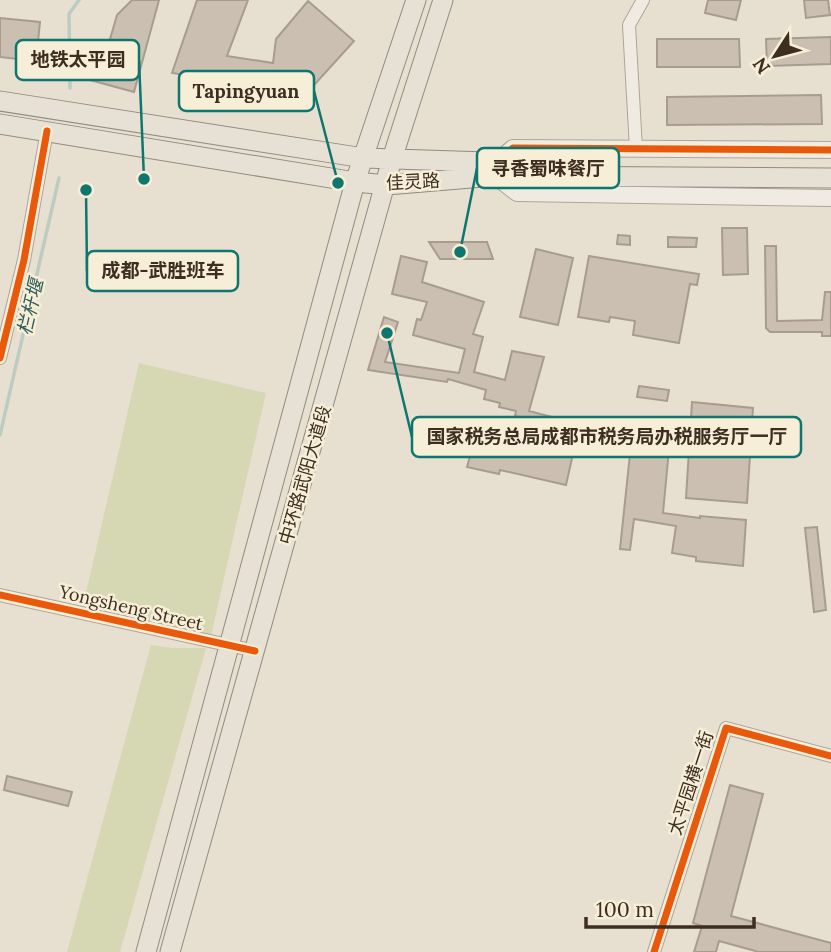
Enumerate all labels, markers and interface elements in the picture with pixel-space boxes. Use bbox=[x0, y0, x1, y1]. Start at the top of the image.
north arrow bbox=[740, 21, 810, 91]
callout: 地铁太平园 bbox=[16, 40, 139, 80]
text: 地铁太平园 bbox=[30, 47, 126, 71]
text: N bbox=[747, 53, 775, 79]
callout: Tapingyuan bbox=[179, 71, 314, 111]
text: Tapingyuan bbox=[193, 79, 299, 103]
callout: 寻香蜀味餐厅 bbox=[477, 148, 619, 188]
text: 寻香蜀味餐厅 bbox=[491, 156, 605, 180]
street label: 佳灵路 bbox=[385, 169, 441, 194]
callout: 成都-武胜班车 bbox=[87, 251, 238, 291]
text: 成都-武胜班车 bbox=[102, 258, 224, 282]
water label: 栏杆堰 bbox=[12, 274, 49, 337]
street label: 中环路武阳大道段 bbox=[274, 402, 335, 547]
callout: 国家税务总局成都市税务局办税服务厅一厅 bbox=[412, 417, 801, 457]
text: 国家税务总局成都市税务局办税服务厅一厅 bbox=[426, 424, 788, 448]
street label: Yongsheng Street bbox=[56, 580, 205, 635]
street label: 太平园横一街 bbox=[663, 728, 718, 838]
scale bar bbox=[586, 886, 754, 930]
text: 100 m bbox=[596, 896, 654, 923]

